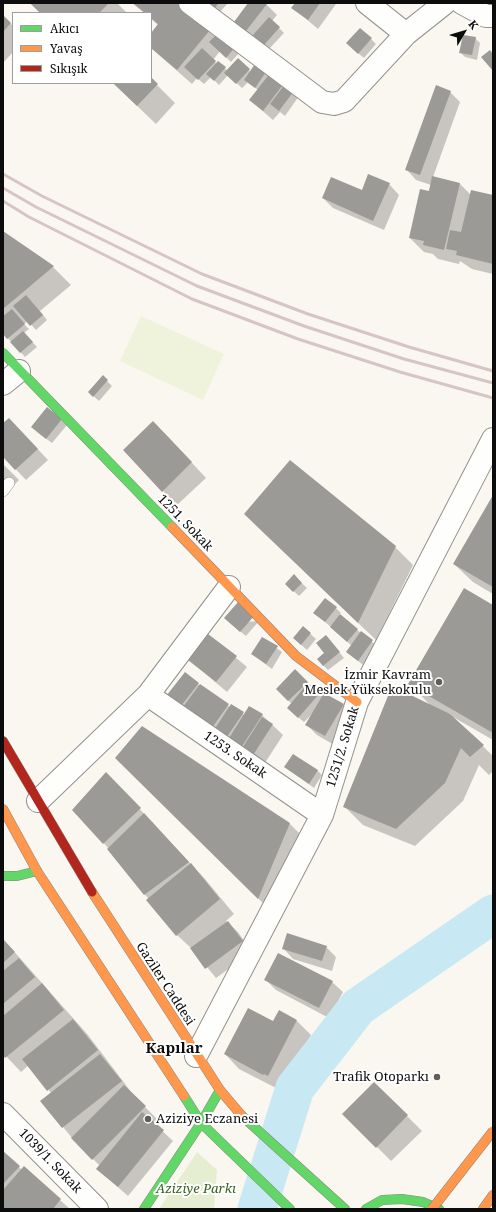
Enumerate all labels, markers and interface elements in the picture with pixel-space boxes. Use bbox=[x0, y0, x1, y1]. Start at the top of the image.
legend bbox=[12, 12, 152, 84]
north arrow bbox=[444, 12, 484, 52]
text: K bbox=[465, 16, 482, 32]
text: Akıcı bbox=[50, 20, 79, 37]
text: Yavaş bbox=[50, 40, 83, 57]
text: Sıkışık bbox=[50, 60, 88, 77]
street label: 1251. Sokak bbox=[154, 491, 216, 555]
place label: İzmir Kavram Meslek Yüksekokulu bbox=[304, 667, 431, 698]
marker: İzmir Kavram Meslek Yüksekokulu bbox=[434, 677, 444, 687]
street label: 1251/2. Sokak bbox=[323, 705, 363, 789]
street label: 1253. Sokak bbox=[200, 728, 270, 782]
street label: Gaziler Caddesi bbox=[132, 939, 198, 1029]
district label: Kapılar bbox=[145, 1040, 203, 1058]
place label: Trafik Otoparkı bbox=[333, 1069, 429, 1085]
marker: Trafik Otoparkı bbox=[432, 1072, 442, 1082]
place label: Aziziye Eczanesi bbox=[156, 1111, 258, 1127]
marker: Aziziye Eczanesi bbox=[143, 1114, 153, 1124]
street label: 1039/1. Sokak bbox=[15, 1125, 85, 1197]
park label: Aziziye Parkı bbox=[156, 1181, 236, 1197]

